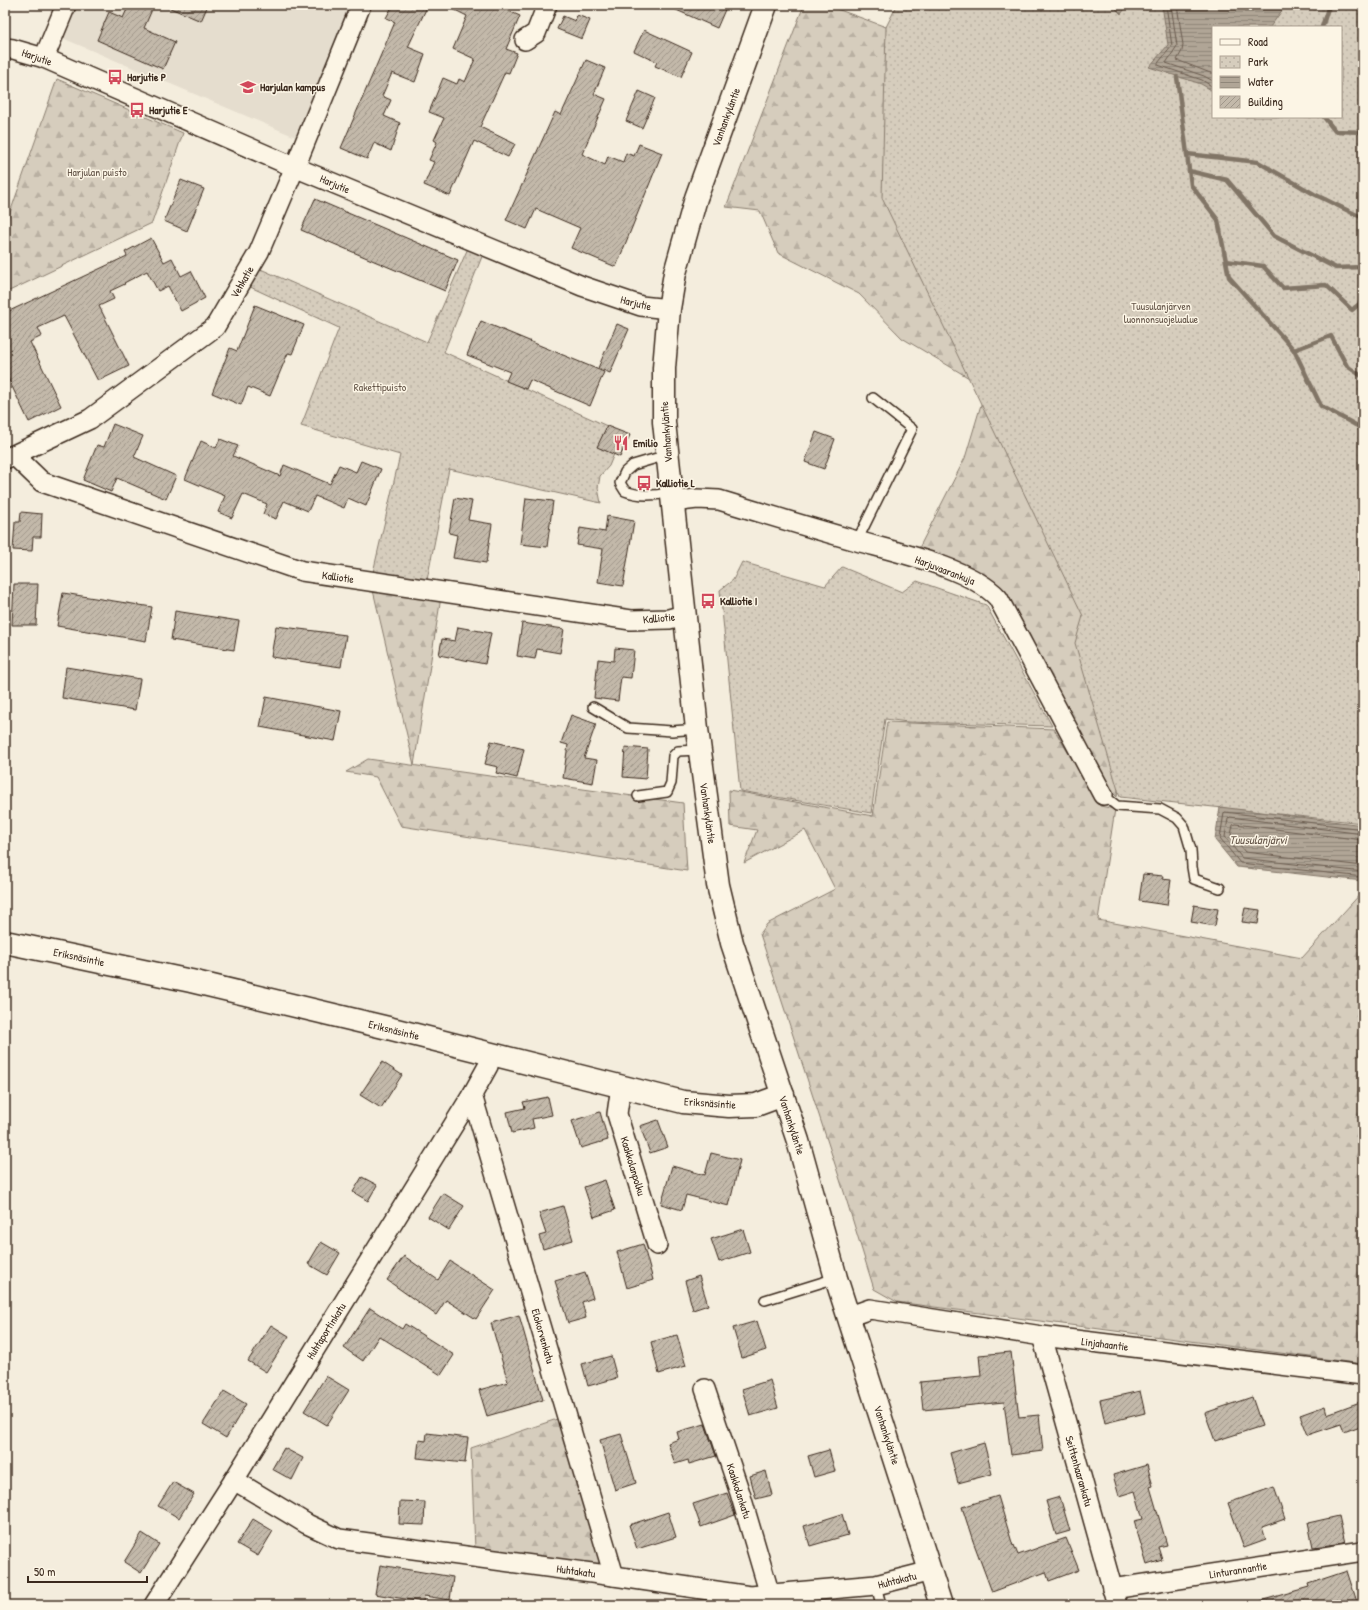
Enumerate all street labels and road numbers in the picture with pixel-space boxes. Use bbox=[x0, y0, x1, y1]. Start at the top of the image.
street label: Harjutie bbox=[20, 45, 55, 69]
street label: Vanhankyläntie bbox=[709, 85, 743, 148]
street label: Harjutie bbox=[318, 171, 353, 197]
street label: Vehkatie bbox=[227, 263, 257, 301]
street label: Harjutie bbox=[619, 292, 653, 314]
street label: Vanhankyläntie bbox=[657, 400, 675, 463]
street label: Harjuvaarankuja bbox=[913, 552, 978, 588]
street label: Kalliotie bbox=[321, 568, 356, 586]
street label: Kalliotie bbox=[642, 610, 676, 626]
street label: Vanhankyläntie bbox=[697, 782, 719, 845]
street label: Eriksnäsintie bbox=[52, 945, 106, 969]
street label: Eriksnäsintie bbox=[367, 1017, 421, 1043]
street label: Eriksnäsintie bbox=[684, 1094, 737, 1112]
street label: Vanhankyläntie bbox=[776, 1094, 808, 1157]
street label: Kaakkolanpolku bbox=[617, 1135, 649, 1198]
street label: Huhtaportinkatu bbox=[303, 1300, 349, 1362]
street label: Elokorvenkatu bbox=[529, 1307, 558, 1366]
street label: Linjahaantie bbox=[1081, 1334, 1130, 1354]
street label: Vanhankyläntie bbox=[871, 1404, 903, 1467]
street label: Seittenhaarankatu bbox=[1062, 1434, 1096, 1508]
street label: Kaakkolankatu bbox=[724, 1462, 755, 1521]
street label: Linturannantie bbox=[1208, 1558, 1268, 1581]
street label: Huhtakatu bbox=[556, 1561, 597, 1581]
street label: Huhtakatu bbox=[876, 1568, 918, 1592]

